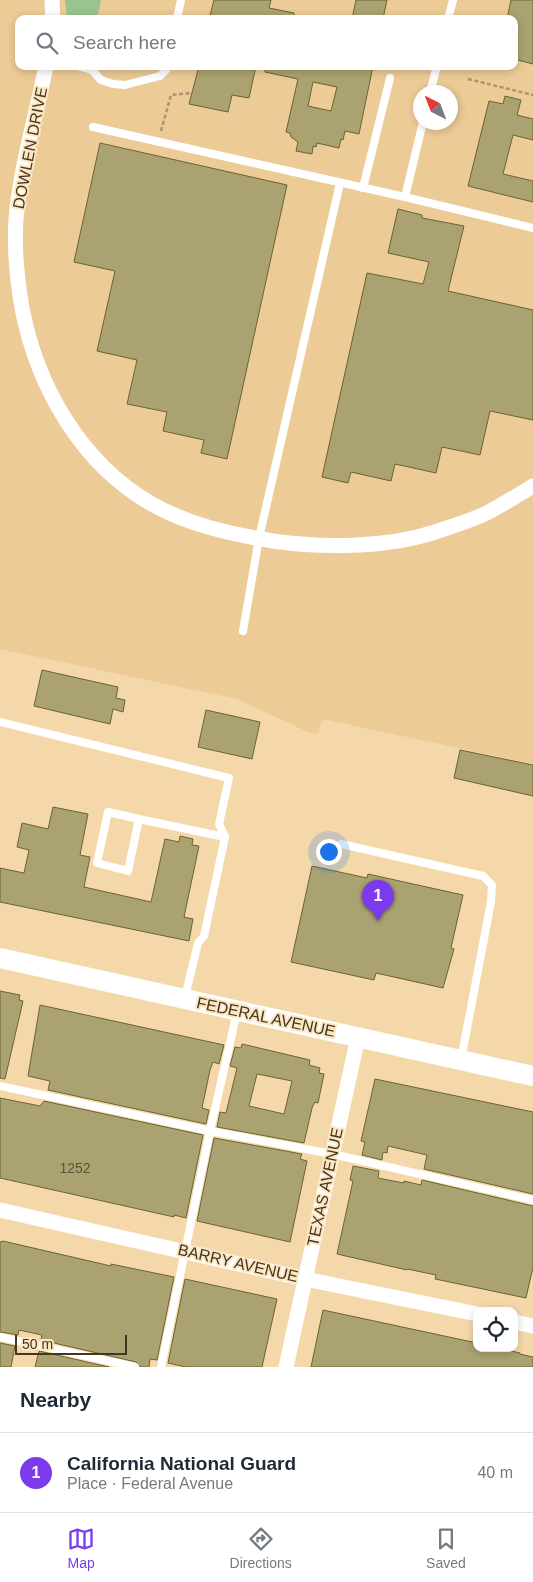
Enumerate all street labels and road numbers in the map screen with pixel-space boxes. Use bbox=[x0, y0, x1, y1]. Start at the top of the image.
street label: DOWLEN DRIVE bbox=[10, 86, 50, 210]
street label: FEDERAL AVENUE bbox=[195, 994, 337, 1040]
street label: TEXAS AVENUE bbox=[304, 1126, 346, 1248]
street label: BARRY AVENUE bbox=[176, 1241, 300, 1285]

